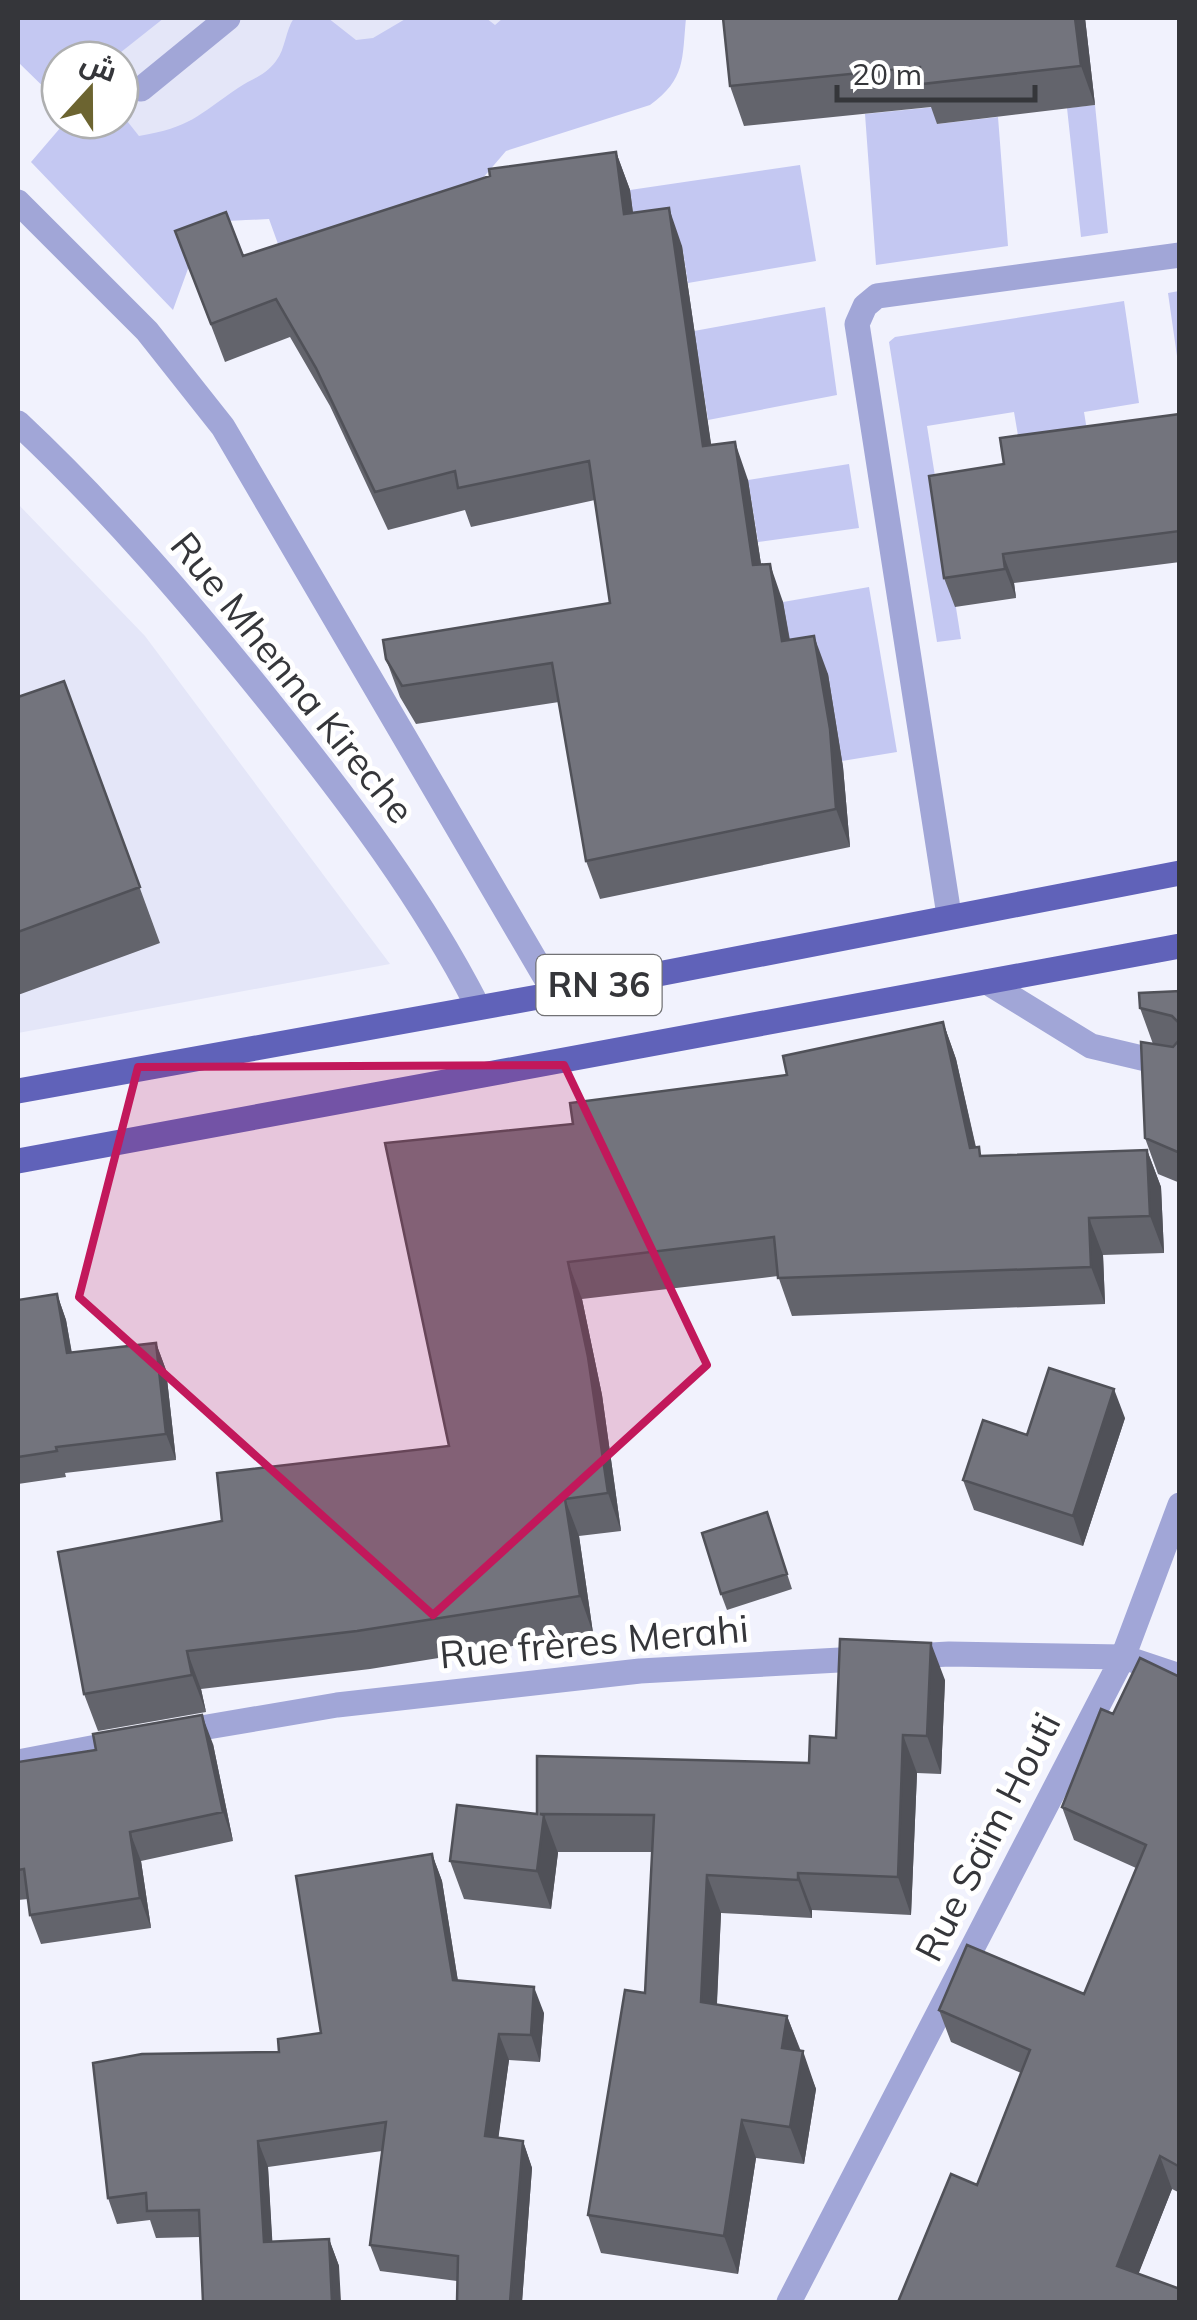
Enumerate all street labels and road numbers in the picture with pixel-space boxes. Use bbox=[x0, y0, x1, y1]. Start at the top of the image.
street label: Rue Mhenna Kireche bbox=[161, 522, 425, 833]
road number: RN 36 bbox=[536, 955, 662, 1015]
street label: Rue frères Merahi bbox=[437, 1604, 750, 1678]
street label: Rue Saïm Houti bbox=[904, 1704, 1070, 1969]

